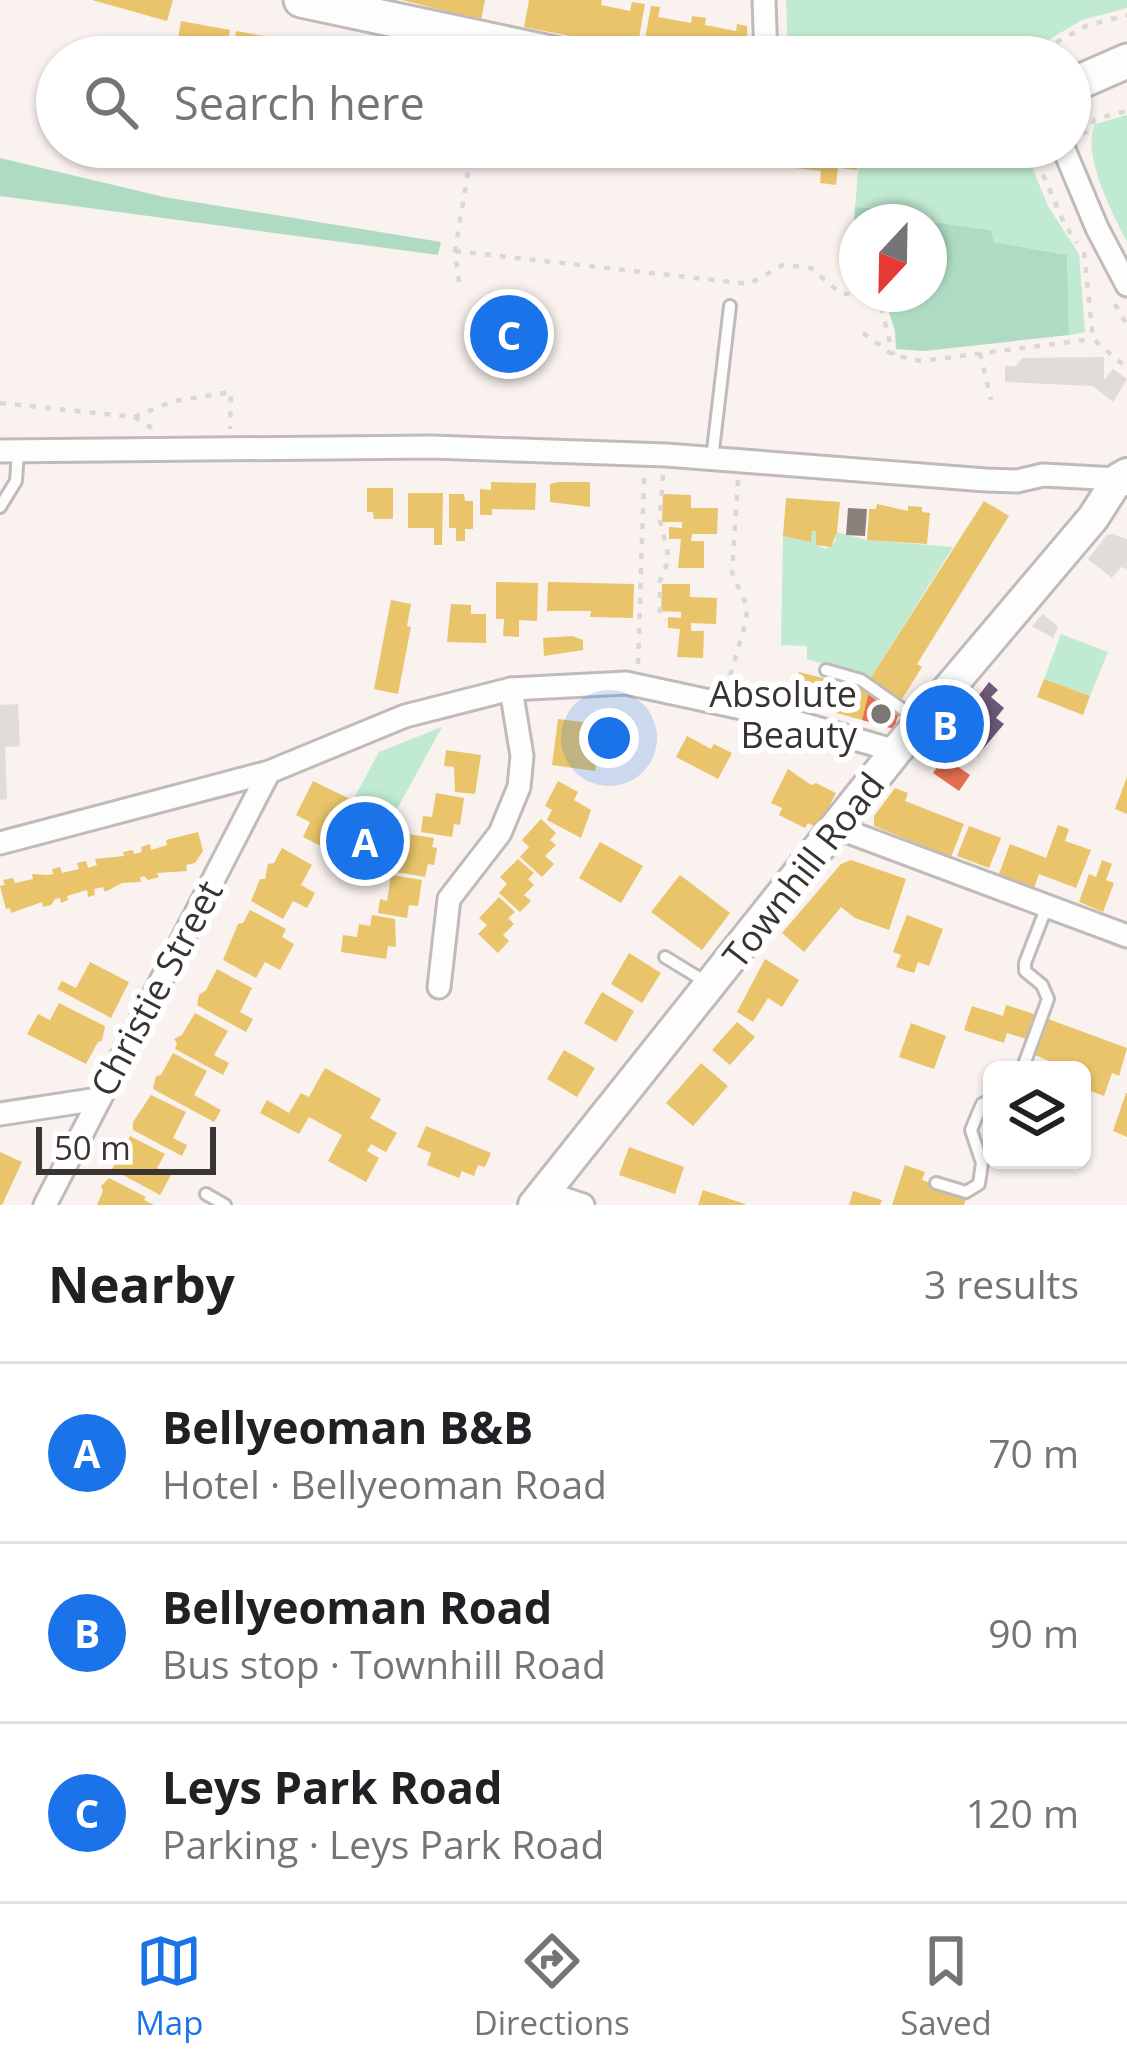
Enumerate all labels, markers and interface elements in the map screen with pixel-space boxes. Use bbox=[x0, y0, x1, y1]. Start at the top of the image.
search box bbox=[36, 36, 1091, 168]
icon: search bbox=[78, 69, 144, 135]
text: Search here bbox=[174, 72, 425, 133]
north arrow bbox=[839, 204, 947, 312]
pin: C bbox=[470, 289, 548, 379]
place label: Absolute Beauty bbox=[709, 669, 858, 759]
pin: B bbox=[906, 679, 984, 769]
marker: Absolute Beauty bbox=[868, 701, 894, 727]
your location bbox=[579, 708, 639, 768]
street label: Townhill Road bbox=[711, 762, 895, 978]
pin: A bbox=[326, 796, 404, 886]
street label: Christie Street bbox=[79, 872, 233, 1104]
map controls bbox=[983, 1061, 1091, 1169]
button: layers bbox=[983, 1061, 1091, 1169]
scale bar bbox=[36, 1121, 216, 1174]
text: 50 m bbox=[54, 1125, 131, 1170]
text: Nearby bbox=[48, 1248, 235, 1318]
text: 3 results bbox=[924, 1257, 1079, 1310]
text: Bellyeoman B&B bbox=[162, 1396, 533, 1457]
text: A bbox=[74, 1426, 100, 1479]
text: 70 m bbox=[988, 1426, 1079, 1479]
text: Hotel · Bellyeoman Road bbox=[162, 1457, 607, 1510]
text: Bellyeoman Road bbox=[162, 1576, 552, 1637]
text: B bbox=[74, 1606, 100, 1659]
text: 90 m bbox=[988, 1606, 1079, 1659]
text: Bus stop · Townhill Road bbox=[162, 1637, 606, 1690]
text: Leys Park Road bbox=[162, 1756, 502, 1817]
text: C bbox=[75, 1786, 99, 1839]
text: 120 m bbox=[966, 1786, 1079, 1839]
text: Parking · Leys Park Road bbox=[162, 1817, 604, 1870]
tab: Map bbox=[135, 1928, 203, 2045]
tab: Directions bbox=[474, 1928, 630, 2045]
tab: Saved bbox=[900, 1928, 992, 2045]

